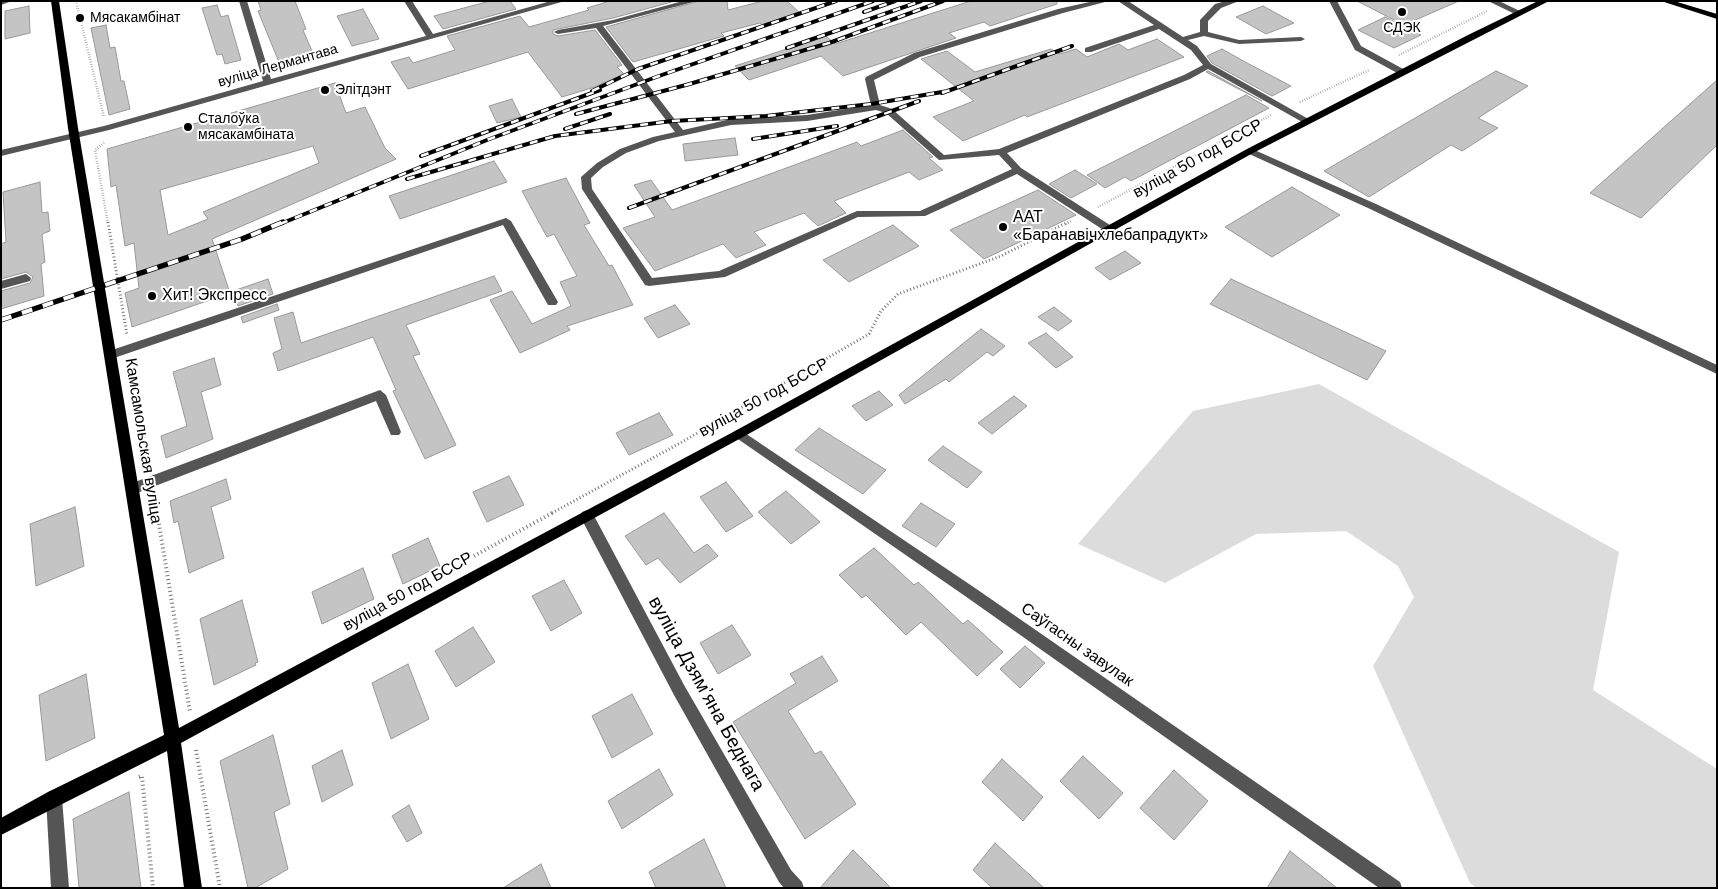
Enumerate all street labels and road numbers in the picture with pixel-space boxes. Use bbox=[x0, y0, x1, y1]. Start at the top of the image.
street label: вуліца Лермантава bbox=[216, 41, 340, 91]
street label: вуліца 50 год БССР bbox=[1130, 115, 1266, 203]
street label: вуліца 50 год БССР bbox=[696, 354, 832, 442]
street label: Камсамольская вуліца bbox=[120, 357, 166, 525]
street label: вуліца 50 год БССР bbox=[340, 548, 476, 636]
street label: вуліца Дзямʼяна Беднага bbox=[643, 593, 769, 795]
street label: Саўгасны завулак bbox=[1017, 599, 1137, 691]

